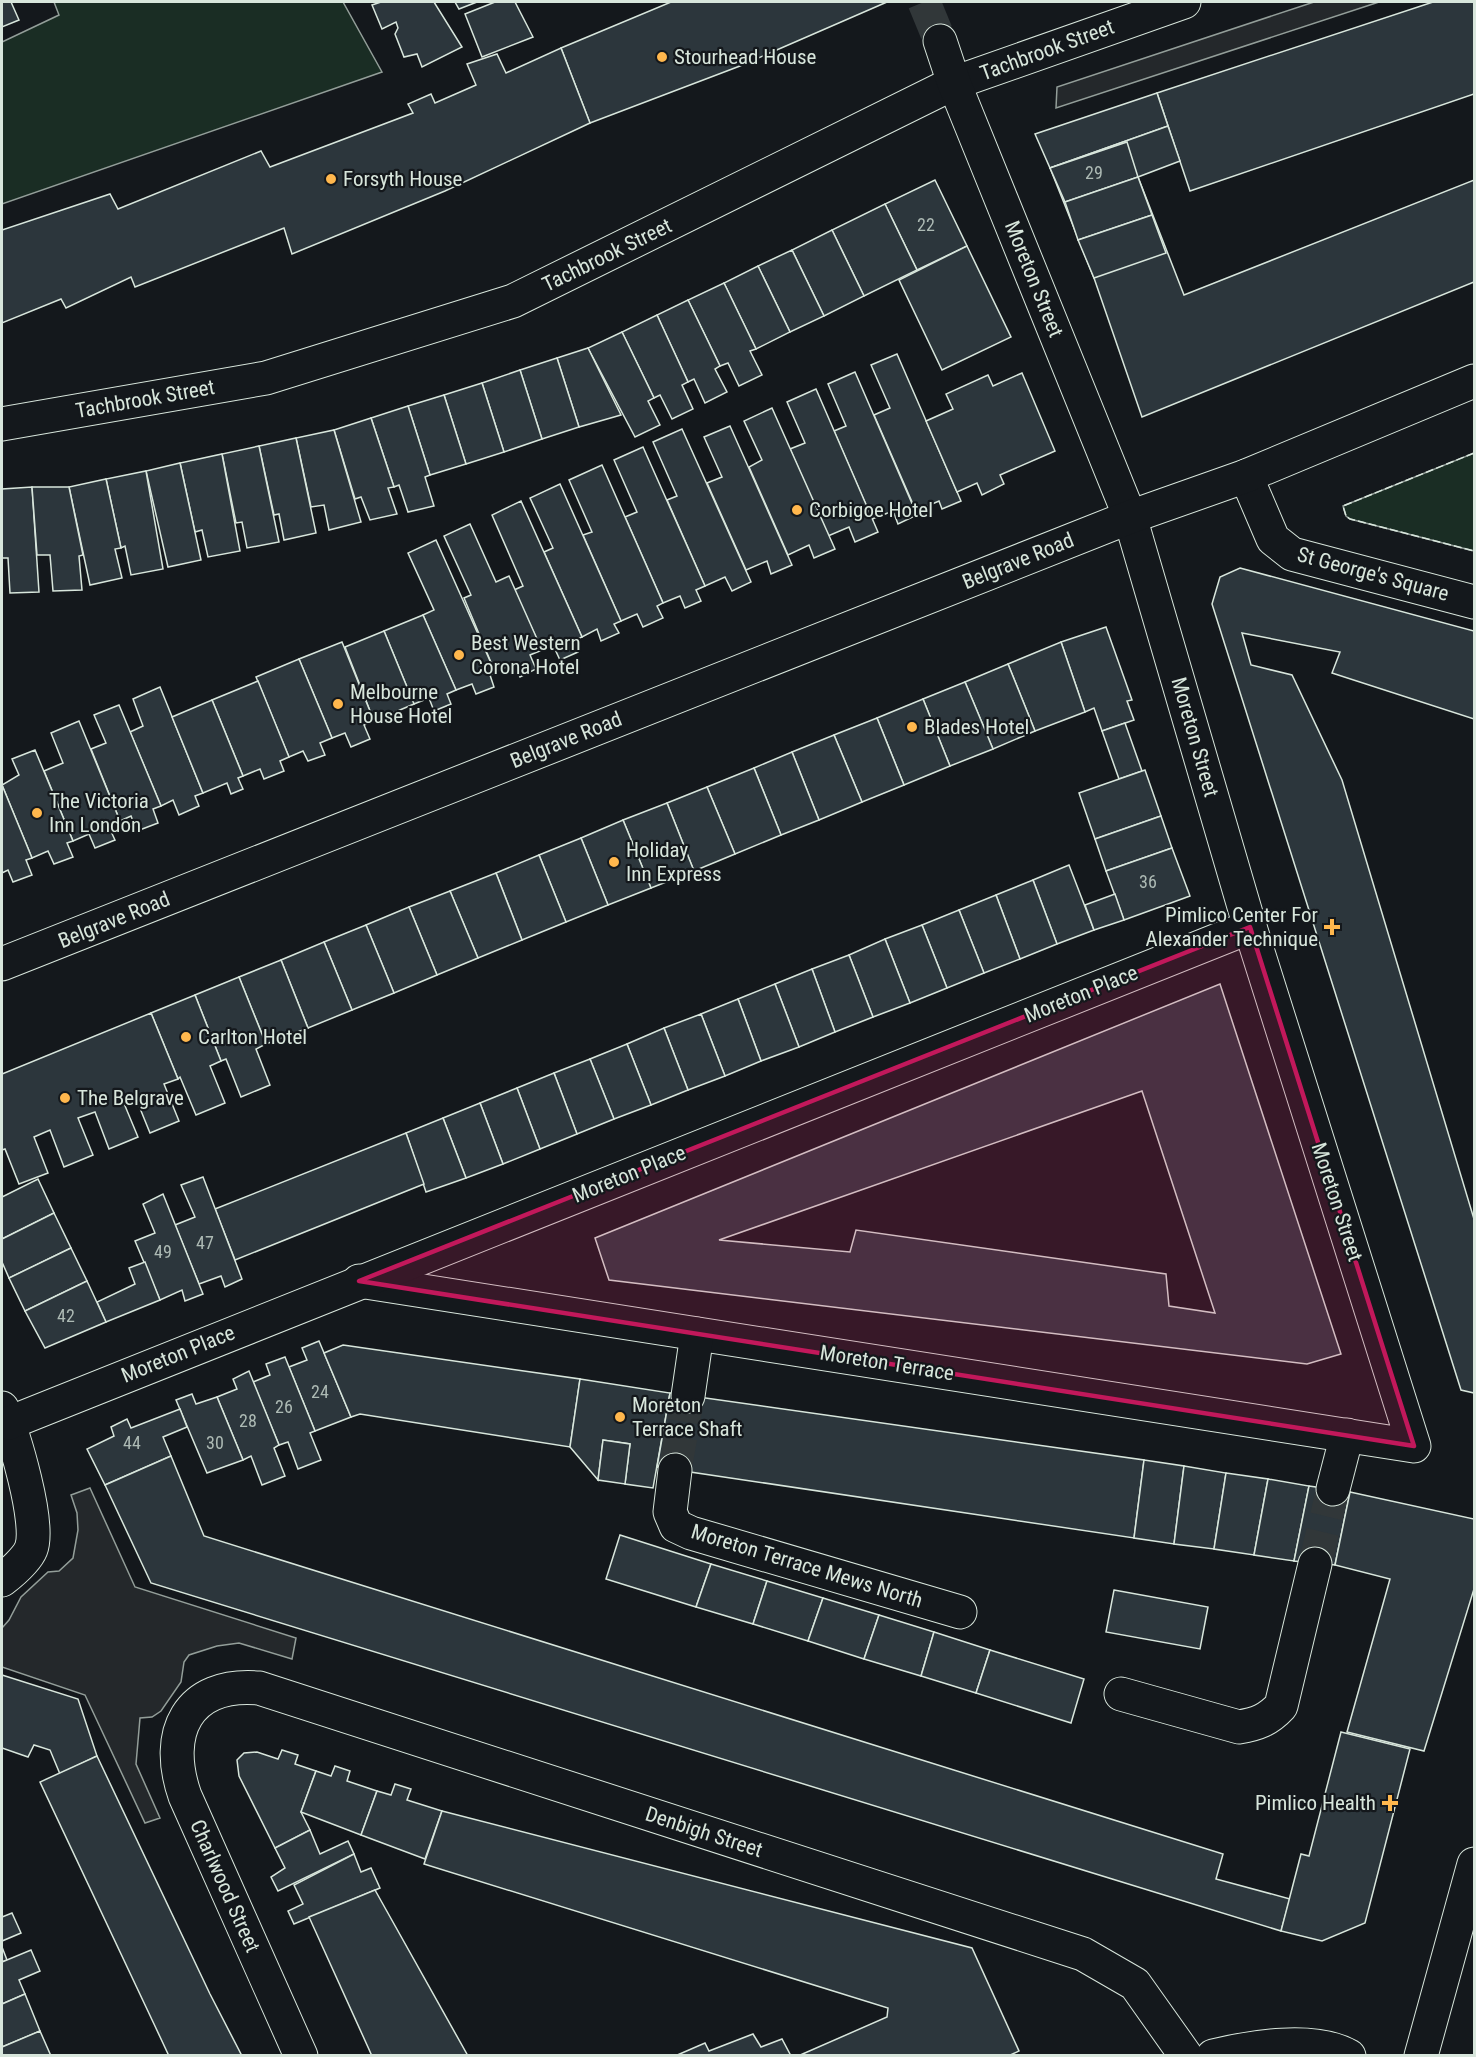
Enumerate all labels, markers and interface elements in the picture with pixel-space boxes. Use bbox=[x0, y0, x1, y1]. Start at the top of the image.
street label: Tachbrook Street bbox=[977, 15, 1117, 85]
place label: Stourhead House bbox=[674, 45, 817, 69]
marker: Stourhead House bbox=[655, 50, 669, 64]
house number: 29 bbox=[1085, 162, 1103, 183]
place label: Forsyth House bbox=[343, 167, 463, 191]
marker: Forsyth House bbox=[324, 172, 338, 186]
street label: Tachbrook Street bbox=[538, 213, 676, 297]
house number: 22 bbox=[917, 214, 935, 235]
street label: Moreton Street bbox=[1000, 217, 1068, 341]
street label: Tachbrook Street bbox=[74, 375, 216, 423]
place label: Corbigoe Hotel bbox=[809, 498, 933, 522]
marker: Corbigoe Hotel bbox=[790, 503, 804, 517]
street label: Belgrave Road bbox=[959, 528, 1077, 594]
street label: St George's Square bbox=[1295, 542, 1452, 606]
place label: Best Western Corona Hotel bbox=[471, 631, 581, 679]
marker: Best Western Corona Hotel bbox=[452, 648, 466, 662]
street label: Moreton Street bbox=[1166, 674, 1224, 800]
place label: Melbourne House Hotel bbox=[350, 680, 452, 728]
marker: Melbourne House Hotel bbox=[331, 697, 345, 711]
street label: Belgrave Road bbox=[507, 707, 625, 773]
place label: Blades Hotel bbox=[924, 715, 1029, 739]
marker: Blades Hotel bbox=[905, 720, 919, 734]
place label: The Victoria Inn London bbox=[49, 789, 149, 837]
marker: The Victoria Inn London bbox=[30, 806, 44, 820]
place label: Holiday Inn Express bbox=[626, 838, 722, 886]
marker: Holiday Inn Express bbox=[607, 855, 621, 869]
house number: 36 bbox=[1139, 871, 1157, 892]
street label: Belgrave Road bbox=[55, 887, 173, 953]
place label: Pimlico Center For Alexander Technique bbox=[1146, 903, 1318, 951]
marker: Pimlico Center For Alexander Technique bbox=[1323, 918, 1341, 936]
street label: Moreton Place bbox=[1021, 960, 1141, 1028]
place label: Carlton Hotel bbox=[198, 1025, 307, 1049]
marker: Carlton Hotel bbox=[179, 1030, 193, 1044]
place label: The Belgrave bbox=[77, 1086, 184, 1110]
marker: The Belgrave bbox=[58, 1091, 72, 1105]
street label: Moreton Place bbox=[569, 1140, 689, 1208]
street label: Moreton Street bbox=[1307, 1140, 1367, 1264]
house number: 47 bbox=[196, 1232, 214, 1253]
house number: 49 bbox=[154, 1241, 172, 1262]
house number: 42 bbox=[57, 1305, 75, 1326]
street label: Moreton Place bbox=[118, 1320, 238, 1388]
street label: Moreton Terrace bbox=[818, 1341, 956, 1385]
house number: 24 bbox=[311, 1381, 329, 1402]
place label: Moreton Terrace Shaft bbox=[632, 1393, 743, 1441]
house number: 26 bbox=[275, 1396, 293, 1417]
house number: 28 bbox=[239, 1410, 257, 1431]
marker: Moreton Terrace Shaft bbox=[613, 1410, 627, 1424]
house number: 44 bbox=[123, 1432, 141, 1453]
house number: 30 bbox=[206, 1432, 224, 1453]
street label: Moreton Terrace Mews North bbox=[688, 1519, 926, 1613]
place label: Pimlico Health bbox=[1255, 1791, 1376, 1815]
marker: Pimlico Health bbox=[1381, 1794, 1399, 1812]
street label: Denbigh Street bbox=[642, 1802, 766, 1862]
street label: Charlwood Street bbox=[185, 1816, 265, 1956]

